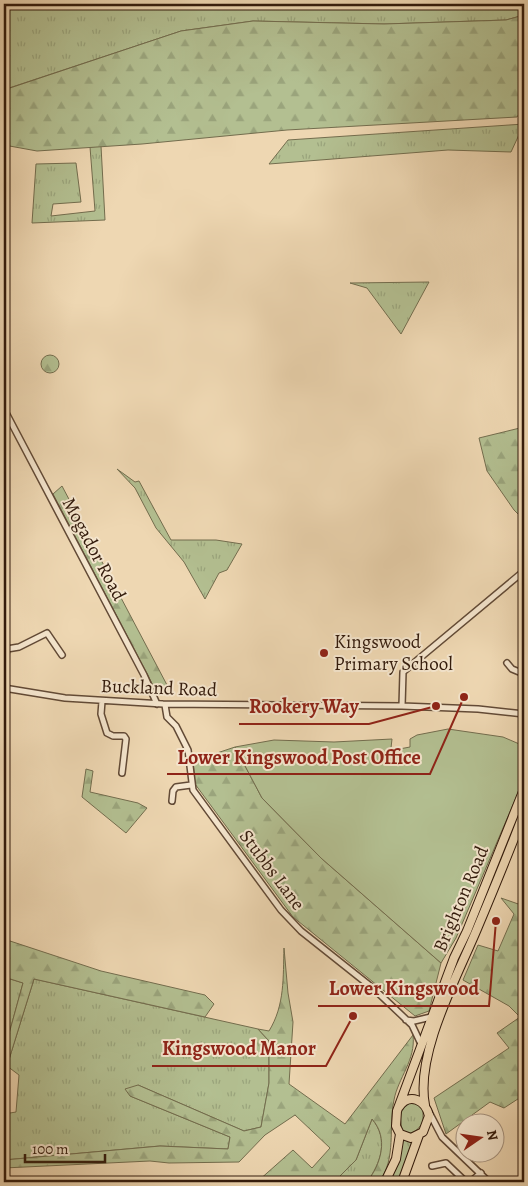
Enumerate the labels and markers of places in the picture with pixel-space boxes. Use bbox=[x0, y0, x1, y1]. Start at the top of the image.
place label: Kingswood Primary School bbox=[334, 629, 453, 677]
marker: Kingswood Primary School bbox=[318, 647, 330, 659]
callout: Rookery Way bbox=[239, 689, 369, 724]
callout: Lower Kingswood Post Office bbox=[167, 739, 430, 774]
callout: Lower Kingswood bbox=[318, 971, 489, 1006]
callout: Kingswood Manor bbox=[152, 1031, 326, 1066]

